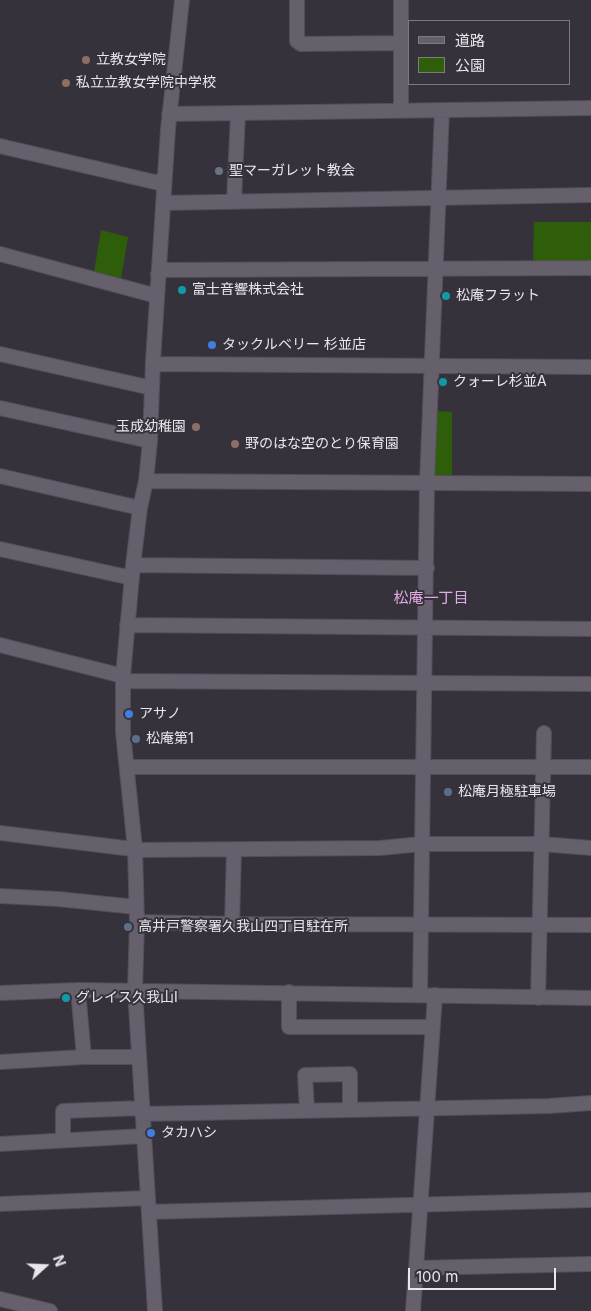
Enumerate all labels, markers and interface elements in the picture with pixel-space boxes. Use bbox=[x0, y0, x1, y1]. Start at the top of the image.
legend bbox=[408, 20, 571, 85]
text: 道路 bbox=[455, 31, 485, 50]
place label: 立教女学院 bbox=[96, 52, 166, 68]
marker: 立教女学院 bbox=[80, 54, 92, 66]
text: 公園 bbox=[455, 56, 485, 75]
place label: 私立立教女学院中学校 bbox=[76, 75, 216, 91]
marker: 私立立教女学院中学校 bbox=[60, 77, 72, 89]
place label: 聖マーガレット教会 bbox=[229, 163, 355, 179]
marker: 聖マーガレット教会 bbox=[213, 165, 225, 177]
place label: 富士音響株式会社 bbox=[192, 282, 304, 298]
marker: 富士音響株式会社 bbox=[176, 284, 188, 296]
place label: 松庵フラット bbox=[456, 288, 540, 304]
marker: 松庵フラット bbox=[440, 290, 452, 302]
place label: タックルベリー 杉並店 bbox=[222, 337, 366, 353]
marker: タックルベリー 杉並店 bbox=[206, 339, 218, 351]
place label: クォーレ杉並A bbox=[453, 374, 547, 390]
marker: クォーレ杉並A bbox=[437, 376, 449, 388]
place label: 玉成幼稚園 bbox=[116, 419, 186, 435]
marker: 玉成幼稚園 bbox=[190, 421, 202, 433]
place label: 野のはな空のとり保育園 bbox=[245, 436, 399, 452]
marker: 野のはな空のとり保育園 bbox=[229, 438, 241, 450]
district label: 松庵一丁目 bbox=[394, 589, 468, 607]
place label: アサノ bbox=[139, 706, 181, 722]
marker: アサノ bbox=[123, 708, 135, 720]
place label: 松庵第1 bbox=[146, 731, 194, 747]
marker: 松庵第1 bbox=[130, 733, 142, 745]
place label: 松庵月極駐車場 bbox=[458, 784, 556, 800]
marker: 松庵月極駐車場 bbox=[442, 786, 454, 798]
place label: 高井戸警察署久我山四丁目駐在所 bbox=[138, 919, 348, 935]
marker: 高井戸警察署久我山四丁目駐在所 bbox=[122, 921, 134, 933]
place label: グレイス久我山Ⅰ bbox=[76, 990, 178, 1006]
marker: グレイス久我山Ⅰ bbox=[60, 992, 72, 1004]
place label: タカハシ bbox=[161, 1125, 217, 1141]
marker: タカハシ bbox=[145, 1127, 157, 1139]
north arrow bbox=[20, 1241, 70, 1291]
text: N bbox=[50, 1253, 69, 1269]
scale bar bbox=[411, 1258, 558, 1290]
text: 100 m bbox=[416, 1267, 458, 1286]

